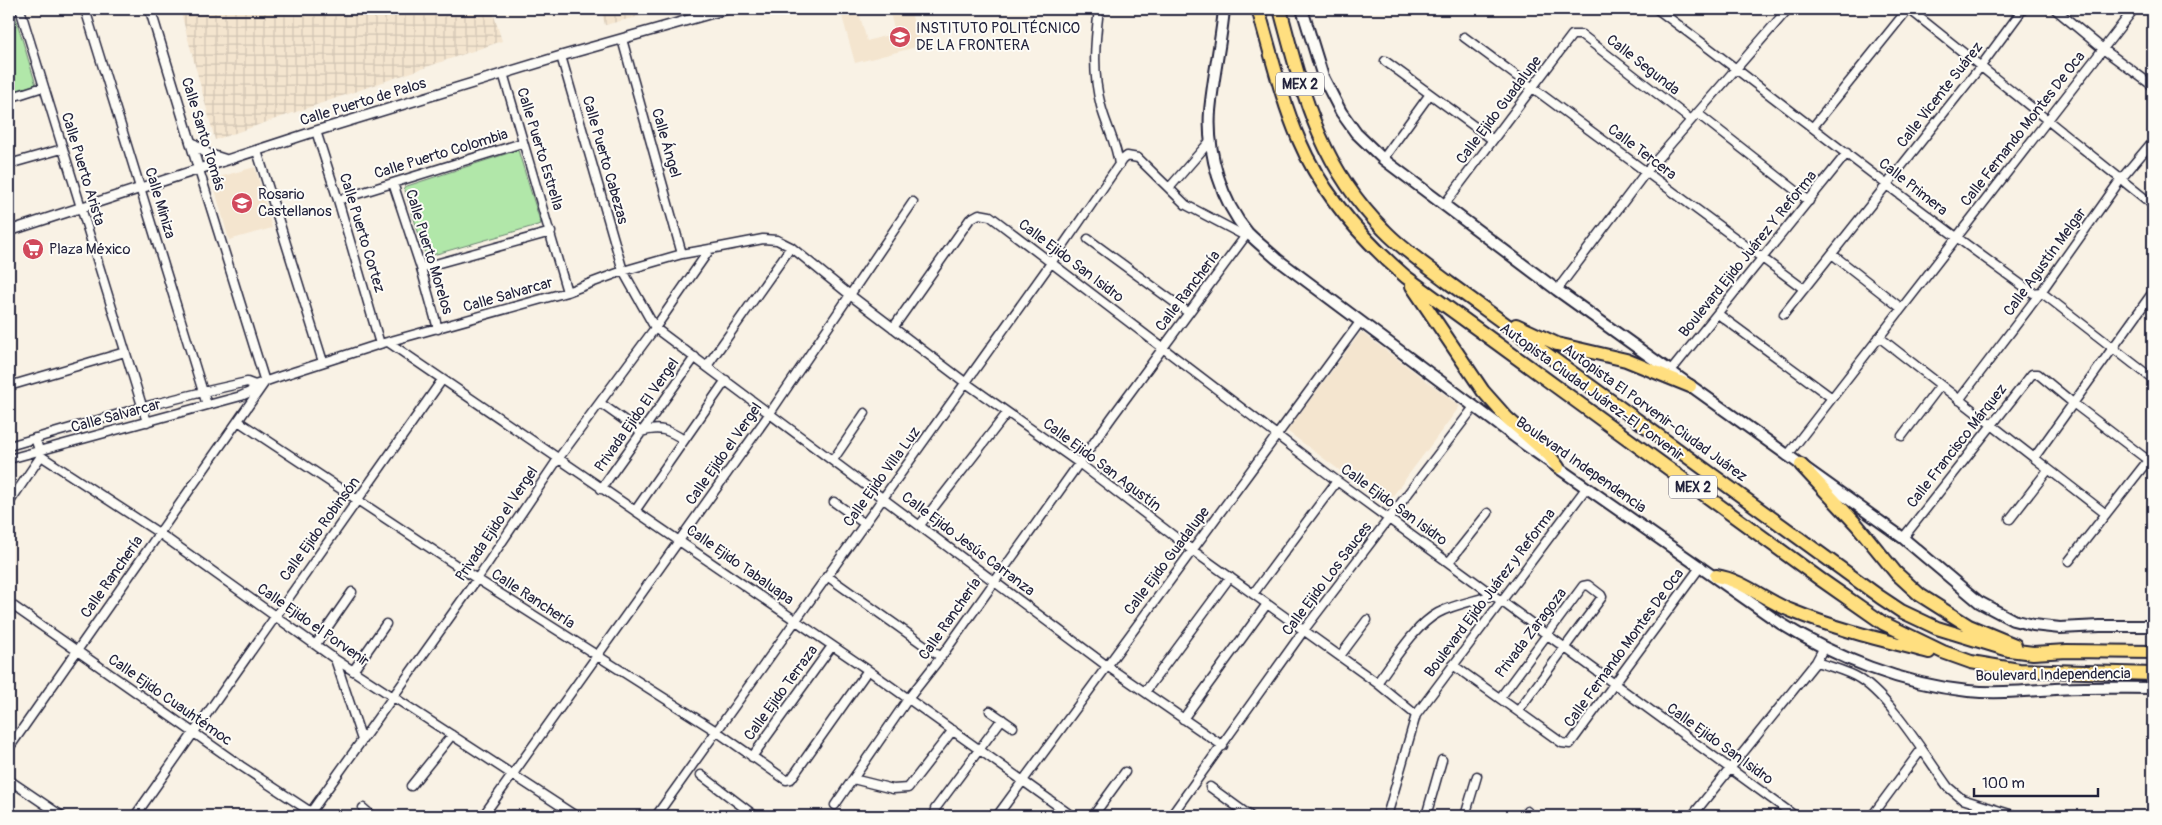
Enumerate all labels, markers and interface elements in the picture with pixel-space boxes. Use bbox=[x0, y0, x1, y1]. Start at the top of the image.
place label: INSTITUTO POLITÉCNICO DE LA FRONTERA bbox=[916, 19, 1080, 55]
school or university icon: INSTITUTO POLITÉCNICO DE LA FRONTERA bbox=[888, 25, 912, 49]
street label: Calle Segunda bbox=[1602, 30, 1684, 100]
street label: Calle Vicente Suárez bbox=[1893, 38, 1987, 152]
street label: Calle Fernando Montes De Oca bbox=[1956, 48, 2090, 210]
street label: Calle Ejido Guadalupe bbox=[1452, 52, 1546, 168]
road number: MEX 2 bbox=[1276, 72, 1324, 96]
street label: Calle Puerto de Palos bbox=[298, 74, 429, 130]
street label: Calle Santo Tomás bbox=[177, 75, 229, 193]
street label: Calle Puerto Estrella bbox=[512, 85, 568, 213]
street label: Calle Puerto Cabezas bbox=[578, 94, 632, 227]
street label: Calle Ángel bbox=[647, 106, 685, 180]
street label: Calle Puerto Arista bbox=[57, 110, 109, 228]
street label: Calle Tercera bbox=[1604, 120, 1680, 184]
street label: Calle Puerto Colombia bbox=[372, 125, 510, 183]
street label: Calle Primera bbox=[1875, 154, 1951, 220]
street label: Calle Miniza bbox=[140, 165, 180, 241]
street label: Boulevard Ejido Juárez Y Reforma bbox=[1675, 167, 1821, 341]
street label: Calle Puerto Cortez bbox=[335, 171, 389, 295]
place label: Rosario Castellanos bbox=[258, 185, 332, 221]
street label: Calle Puerto Morelos bbox=[401, 187, 457, 317]
school or university icon: Rosario Castellanos bbox=[230, 191, 254, 215]
street label: Calle Agustín Melgar bbox=[1999, 204, 2091, 320]
street label: Calle Ejido San Isidro bbox=[1014, 215, 1128, 307]
supermarket icon: Plaza México bbox=[21, 237, 45, 261]
place label: Plaza México bbox=[49, 240, 131, 259]
street label: Calle Ranchería bbox=[1151, 247, 1225, 335]
street label: Calle Salvarcar bbox=[461, 273, 556, 317]
street label: Autopista Ciudad Juárez-El Porvenir bbox=[1496, 319, 1688, 466]
street label: Autopista El Porvenir-Ciudad Juárez bbox=[1559, 340, 1751, 486]
street label: Privada Ejido El Vergel bbox=[591, 354, 683, 476]
street label: Calle Francisco Márquez bbox=[1903, 380, 2011, 512]
street label: Calle Salvarcar bbox=[69, 395, 164, 437]
street label: Calle Ejido el Vergel bbox=[682, 399, 766, 509]
street label: Boulevard Independencia bbox=[1512, 413, 1650, 517]
street label: Calle Ejido San Agustín bbox=[1039, 414, 1165, 516]
street label: Calle Ejido Villa Luz bbox=[839, 423, 925, 531]
street label: Calle Ejido San Isidro bbox=[1337, 460, 1451, 550]
street label: Privada Ejido el Vergel bbox=[452, 463, 542, 585]
street label: Calle Ejido Robinsón bbox=[276, 473, 364, 585]
road number: MEX 2 bbox=[1669, 476, 1717, 498]
street label: Calle Ejido Jesús Carranza bbox=[898, 488, 1038, 600]
street label: Calle Ejido Guadalupe bbox=[1120, 503, 1214, 619]
street label: Boulevard Ejido Juárez y Reforma bbox=[1420, 505, 1560, 681]
street label: Calle Ejido Los Sauces bbox=[1278, 518, 1376, 640]
street label: Calle Ejido Tabaluapa bbox=[682, 521, 798, 609]
street label: Calle Ranchería bbox=[77, 532, 147, 622]
street label: Calle Ranchería bbox=[487, 565, 579, 633]
street label: Calle Fernando Montes De Oca bbox=[1560, 565, 1688, 731]
street label: Calle Ranchería bbox=[915, 574, 985, 664]
street label: Calle Ejido el Porvenir bbox=[253, 579, 373, 671]
street label: Privada Zaragoza bbox=[1491, 584, 1571, 682]
street label: Calle Ejido Terraza bbox=[740, 641, 822, 745]
street label: Calle Ejido Cuauhtémoc bbox=[104, 650, 236, 750]
street label: Boulevard Independencia bbox=[1975, 664, 2131, 686]
street label: Calle Ejido San Isidro bbox=[1663, 699, 1777, 789]
scale bar bbox=[1974, 765, 2098, 797]
text: 100 m bbox=[1982, 774, 2025, 793]

